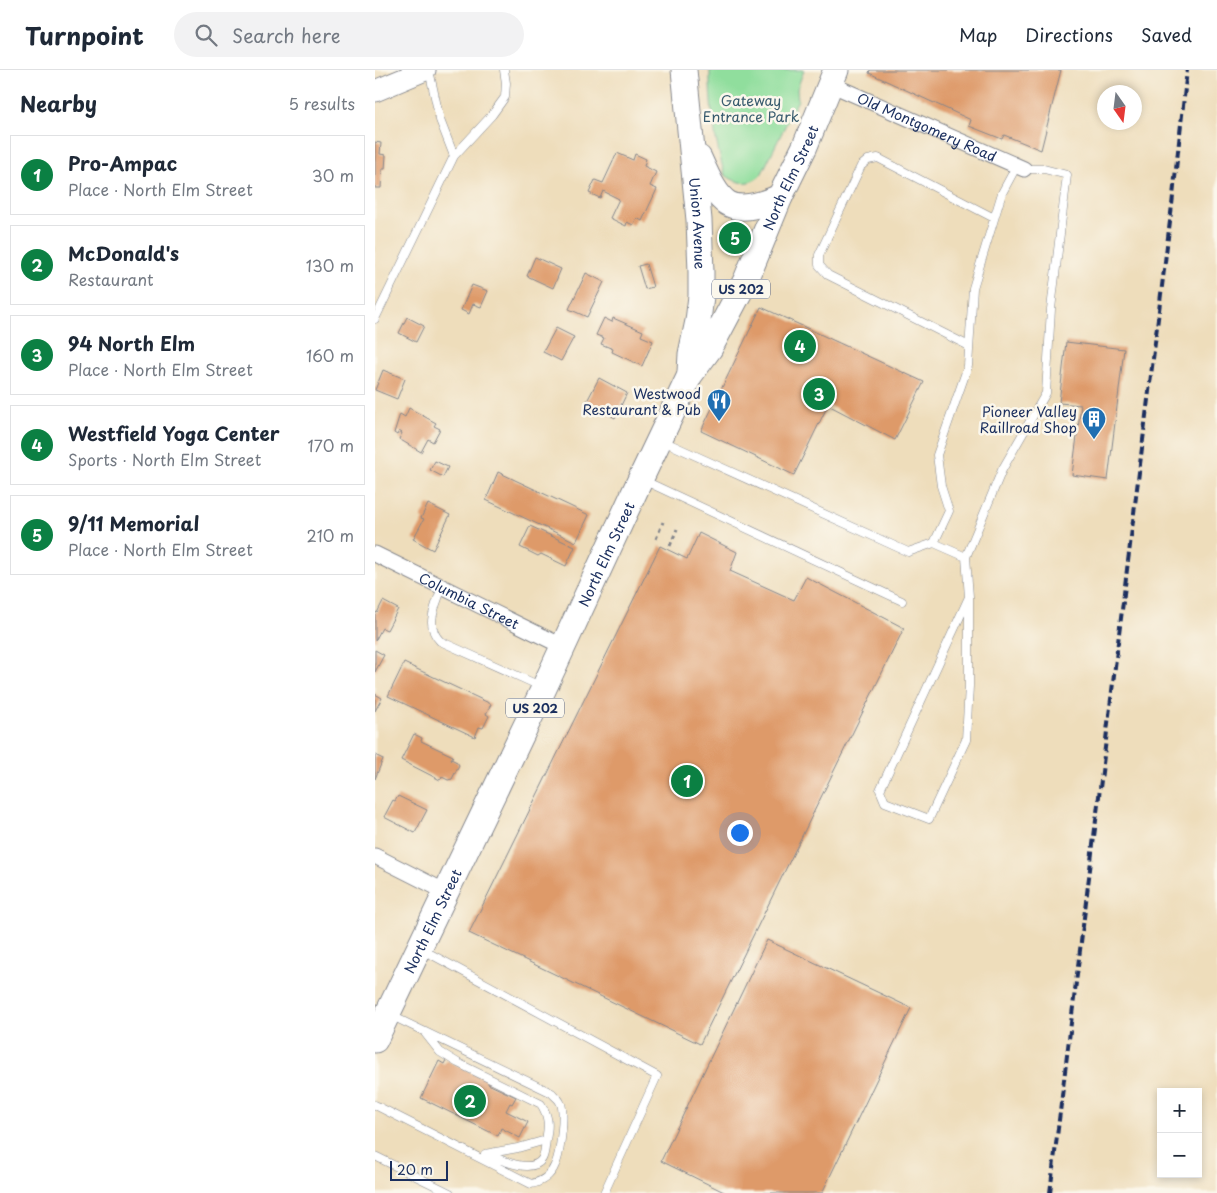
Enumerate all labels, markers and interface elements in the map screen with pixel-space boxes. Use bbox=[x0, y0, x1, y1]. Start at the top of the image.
search box bbox=[174, 12, 524, 57]
text: Turnpoint bbox=[25, 17, 144, 53]
icon: search bbox=[192, 21, 220, 49]
text: Search here bbox=[232, 21, 341, 49]
text: Map bbox=[959, 21, 997, 48]
text: Directions bbox=[1025, 21, 1113, 48]
text: Saved bbox=[1141, 21, 1192, 48]
north arrow bbox=[1097, 85, 1142, 130]
text: Nearby bbox=[20, 87, 97, 119]
street label: Old Montgomery Road bbox=[854, 87, 1000, 166]
park label: Gateway Entrance Park bbox=[703, 90, 800, 127]
text: 5 results bbox=[288, 91, 355, 115]
street label: North Elm Street bbox=[757, 122, 823, 233]
text: Pro-Ampac bbox=[68, 149, 177, 177]
text: 1 bbox=[33, 163, 41, 187]
text: 30 m bbox=[312, 163, 354, 187]
street label: Union Avenue bbox=[684, 176, 711, 270]
text: Place · North Elm Street bbox=[68, 177, 253, 201]
pin: 5 bbox=[719, 219, 751, 257]
text: McDonald's bbox=[68, 239, 179, 267]
text: 2 bbox=[31, 253, 43, 277]
text: 130 m bbox=[306, 253, 354, 277]
text: Restaurant bbox=[68, 267, 154, 291]
road number: US 202 bbox=[712, 280, 770, 298]
pin: 4 bbox=[784, 327, 816, 365]
text: 94 North Elm bbox=[68, 329, 195, 357]
text: 3 bbox=[32, 343, 42, 367]
text: 160 m bbox=[306, 343, 354, 367]
text: Place · North Elm Street bbox=[68, 357, 253, 381]
pin: 3 bbox=[803, 375, 835, 413]
place label: Westwood Restaurant & Pub bbox=[582, 383, 701, 420]
restaurant icon: Westwood Restaurant & Pub bbox=[706, 388, 732, 422]
place label: Pioneer Valley Raillroad Shop bbox=[980, 401, 1077, 438]
building icon: Pioneer Valley Raillroad Shop bbox=[1081, 406, 1107, 440]
text: Westfield Yoga Center bbox=[68, 419, 280, 447]
text: 4 bbox=[32, 433, 42, 457]
text: 170 m bbox=[308, 433, 354, 457]
text: Sports · North Elm Street bbox=[68, 447, 261, 471]
street label: North Elm Street bbox=[573, 498, 639, 610]
text: 9/11 Memorial bbox=[68, 509, 199, 537]
text: 5 bbox=[32, 523, 42, 547]
text: 210 m bbox=[306, 523, 354, 547]
text: Place · North Elm Street bbox=[68, 537, 253, 561]
street label: Columbia Street bbox=[415, 567, 523, 634]
road number: US 202 bbox=[506, 698, 564, 718]
pin: 1 bbox=[671, 762, 703, 800]
your location bbox=[727, 820, 753, 846]
street label: North Elm Street bbox=[398, 865, 466, 977]
pin: 2 bbox=[454, 1082, 486, 1120]
map controls bbox=[1157, 1088, 1202, 1178]
button: + bbox=[1157, 1088, 1202, 1133]
button: − bbox=[1157, 1133, 1202, 1178]
scale bar bbox=[390, 1158, 447, 1181]
text: 20 m bbox=[397, 1159, 433, 1180]

